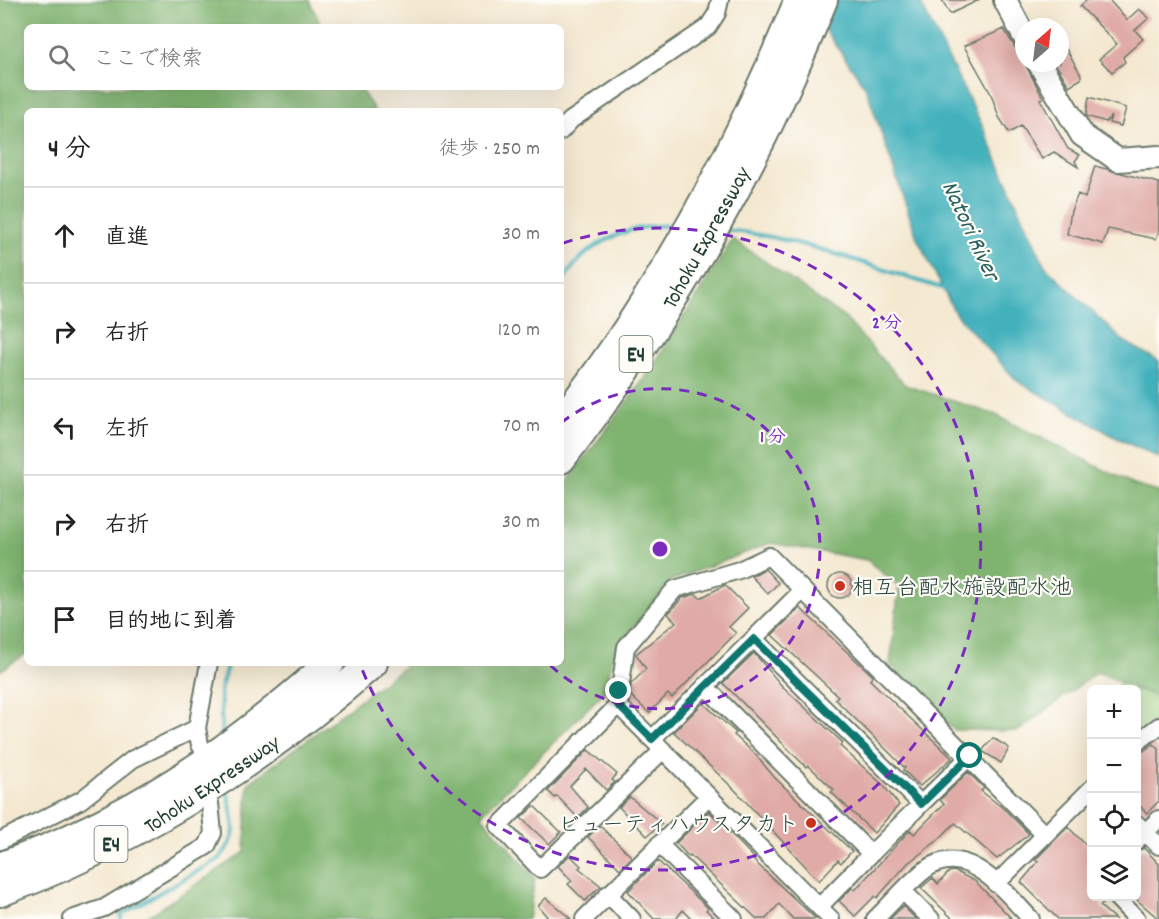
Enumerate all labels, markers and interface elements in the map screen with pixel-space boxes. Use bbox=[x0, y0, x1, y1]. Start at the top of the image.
north arrow bbox=[1015, 18, 1069, 72]
search box bbox=[24, 24, 564, 90]
icon: search bbox=[45, 41, 78, 74]
text: ここで検索 bbox=[93, 45, 203, 76]
text: 4 分 bbox=[48, 132, 91, 169]
text: 徒歩 · 250 m bbox=[439, 136, 540, 164]
street label: Tohoku Expressway bbox=[656, 161, 760, 315]
water label: Natori River bbox=[931, 176, 1009, 290]
icon: ahead bbox=[48, 219, 81, 252]
text: 30 m bbox=[502, 221, 540, 249]
text: 直進 bbox=[105, 223, 149, 254]
text: 2 分 bbox=[872, 312, 902, 337]
icon: right bbox=[48, 315, 81, 348]
text: 120 m bbox=[498, 317, 540, 345]
text: 右折 bbox=[105, 319, 149, 350]
road number: E4 bbox=[620, 336, 652, 372]
icon: left bbox=[48, 411, 81, 444]
text: 70 m bbox=[503, 413, 540, 441]
text: 左折 bbox=[105, 415, 149, 446]
text: 1 分 bbox=[760, 426, 786, 451]
icon: right bbox=[48, 507, 81, 540]
text: 30 m bbox=[502, 509, 540, 537]
text: 右折 bbox=[105, 511, 149, 542]
centre of rings bbox=[650, 539, 670, 559]
place label: 相互台配水施設配水池 bbox=[852, 574, 1072, 605]
marker: 相互台配水施設配水池 bbox=[833, 579, 847, 593]
icon: arrive bbox=[48, 603, 81, 636]
text: 目的地に到着 bbox=[105, 607, 237, 638]
route end bbox=[605, 677, 631, 703]
map controls bbox=[1087, 685, 1141, 901]
button: + bbox=[1087, 685, 1141, 739]
street label: Tohoku Expressway bbox=[139, 728, 288, 843]
button: − bbox=[1087, 739, 1141, 793]
route start bbox=[956, 742, 982, 768]
button: locate bbox=[1087, 793, 1141, 847]
place label: ビューティハウスタカト bbox=[558, 811, 799, 842]
marker: ビューティハウスタカト bbox=[804, 816, 818, 830]
road number: E4 bbox=[94, 826, 128, 862]
button: layers bbox=[1087, 847, 1141, 901]

